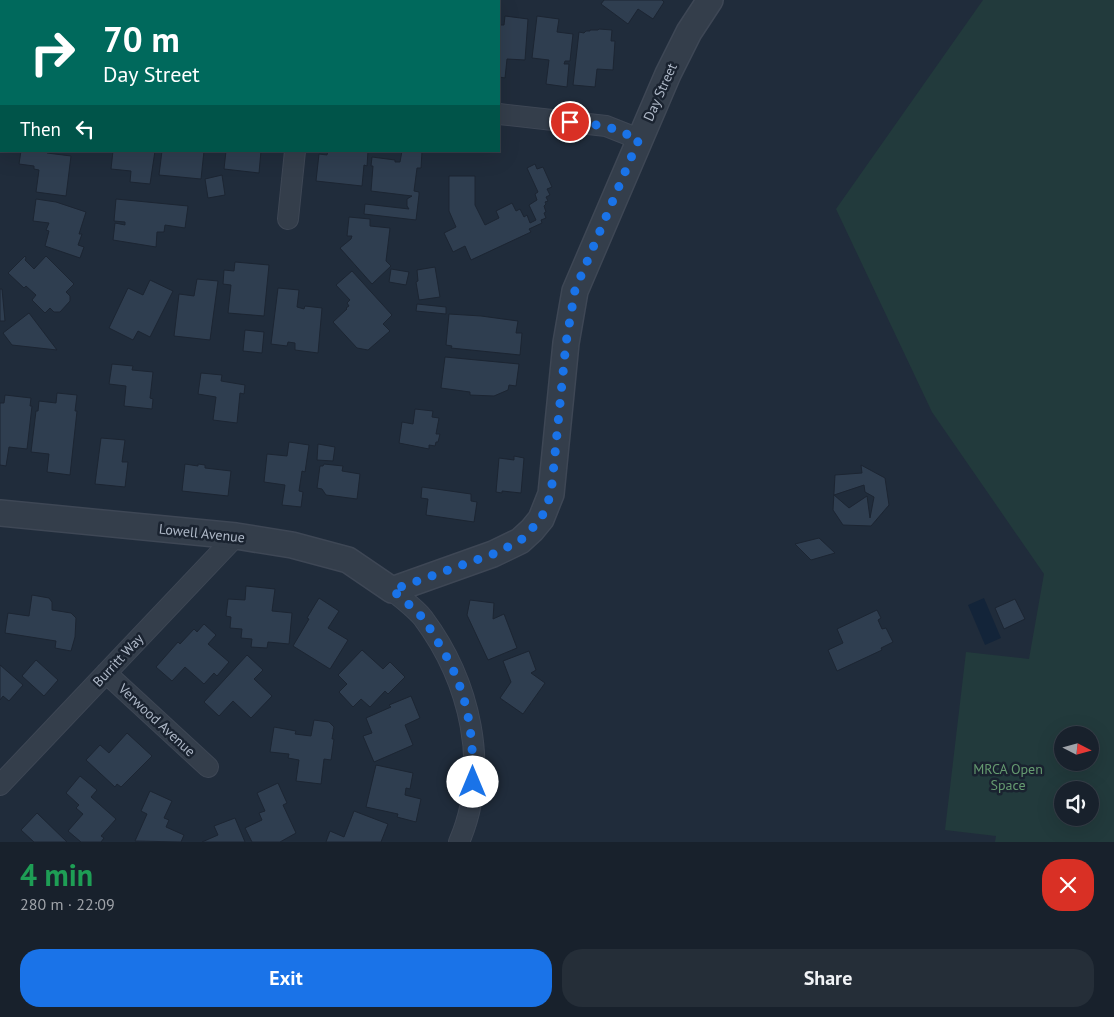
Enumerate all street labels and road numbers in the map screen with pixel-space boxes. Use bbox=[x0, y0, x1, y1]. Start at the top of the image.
street label: Day Street bbox=[639, 60, 681, 124]
street label: Lowell Avenue bbox=[158, 520, 246, 546]
street label: Burritt Way bbox=[89, 629, 148, 690]
street label: Verwood Avenue bbox=[114, 679, 199, 760]

